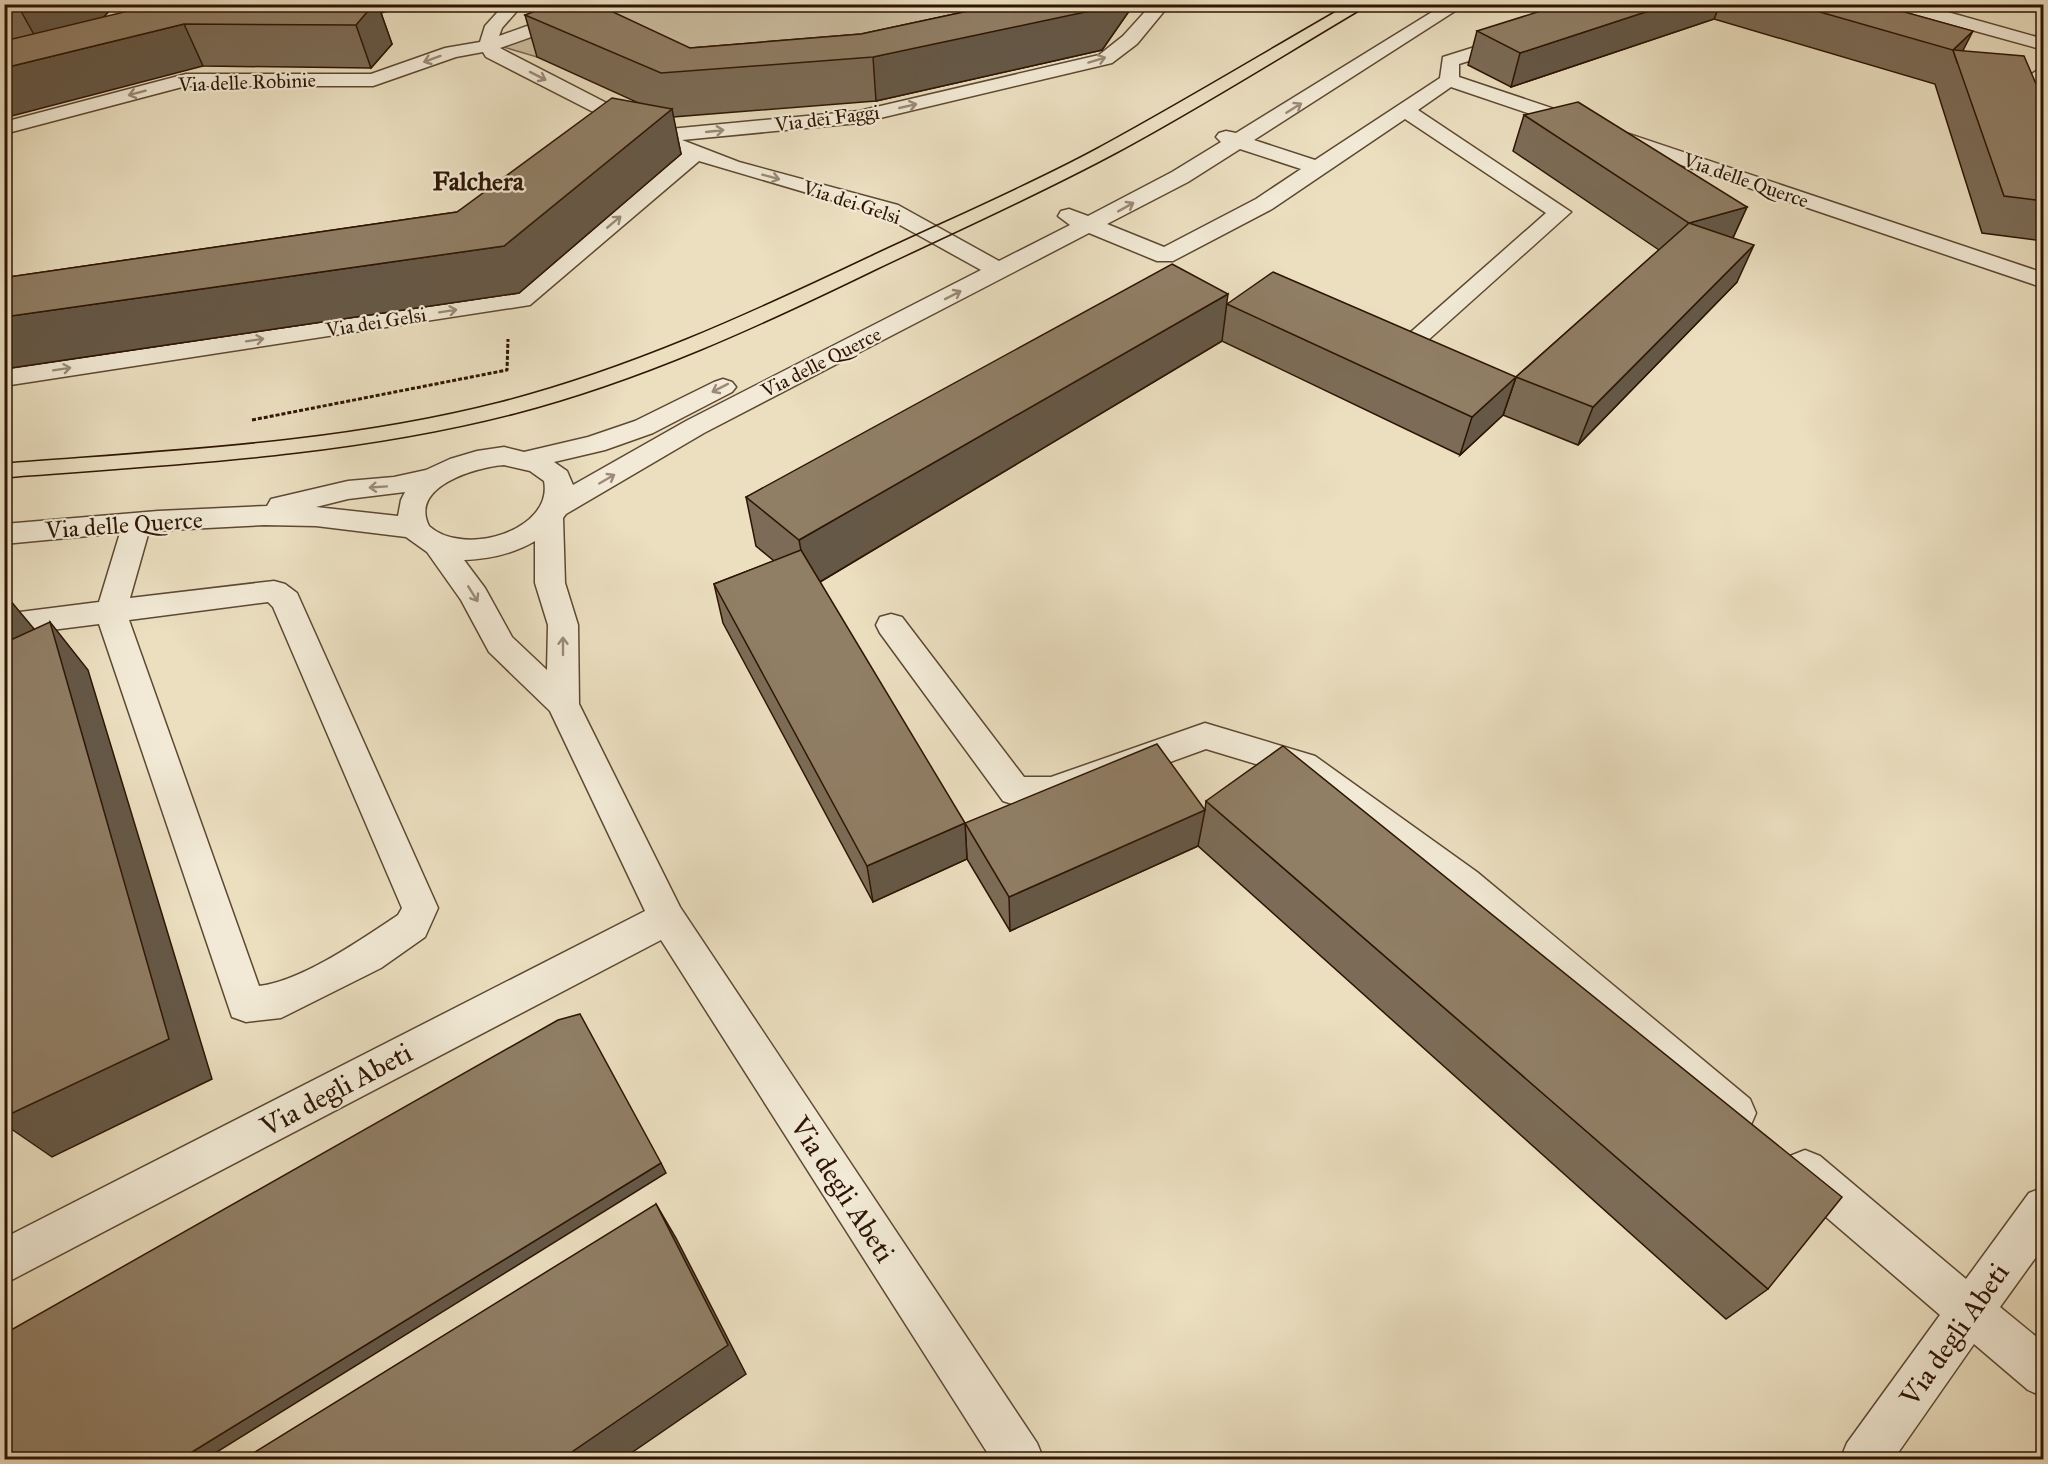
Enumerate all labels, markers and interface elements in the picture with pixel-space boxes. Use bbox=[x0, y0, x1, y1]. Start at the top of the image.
one-way arrow bbox=[423, 54, 442, 65]
one-way arrow bbox=[1087, 54, 1106, 65]
street label: Via delle Robinie bbox=[177, 68, 316, 96]
one-way arrow bbox=[528, 71, 546, 82]
one-way arrow bbox=[128, 87, 147, 99]
one-way arrow bbox=[898, 99, 917, 111]
street label: Via dei Faggi bbox=[772, 100, 881, 137]
one-way arrow bbox=[1285, 101, 1302, 113]
one-way arrow bbox=[704, 125, 724, 136]
street label: Via delle Querce bbox=[1679, 147, 1812, 213]
district label: Falchera bbox=[432, 165, 525, 197]
one-way arrow bbox=[761, 172, 780, 183]
street label: Via dei Gelsi bbox=[799, 175, 904, 229]
one-way arrow bbox=[1117, 201, 1135, 212]
one-way arrow bbox=[606, 215, 621, 229]
one-way arrow bbox=[943, 289, 961, 300]
street label: Via dei Gelsi bbox=[323, 302, 428, 342]
one-way arrow bbox=[438, 305, 457, 316]
street label: Via delle Querce bbox=[756, 322, 885, 403]
one-way arrow bbox=[245, 334, 265, 345]
one-way arrow bbox=[52, 363, 72, 374]
one-way arrow bbox=[712, 382, 729, 394]
one-way arrow bbox=[598, 473, 615, 485]
one-way arrow bbox=[369, 482, 388, 493]
street label: Via delle Querce bbox=[43, 505, 204, 546]
one-way arrow bbox=[467, 585, 479, 602]
one-way arrow bbox=[557, 636, 569, 656]
street label: Via degli Abeti bbox=[253, 1035, 418, 1145]
street label: Via degli Abeti bbox=[782, 1109, 903, 1269]
street label: Via degli Abeti bbox=[1892, 1256, 2017, 1413]

